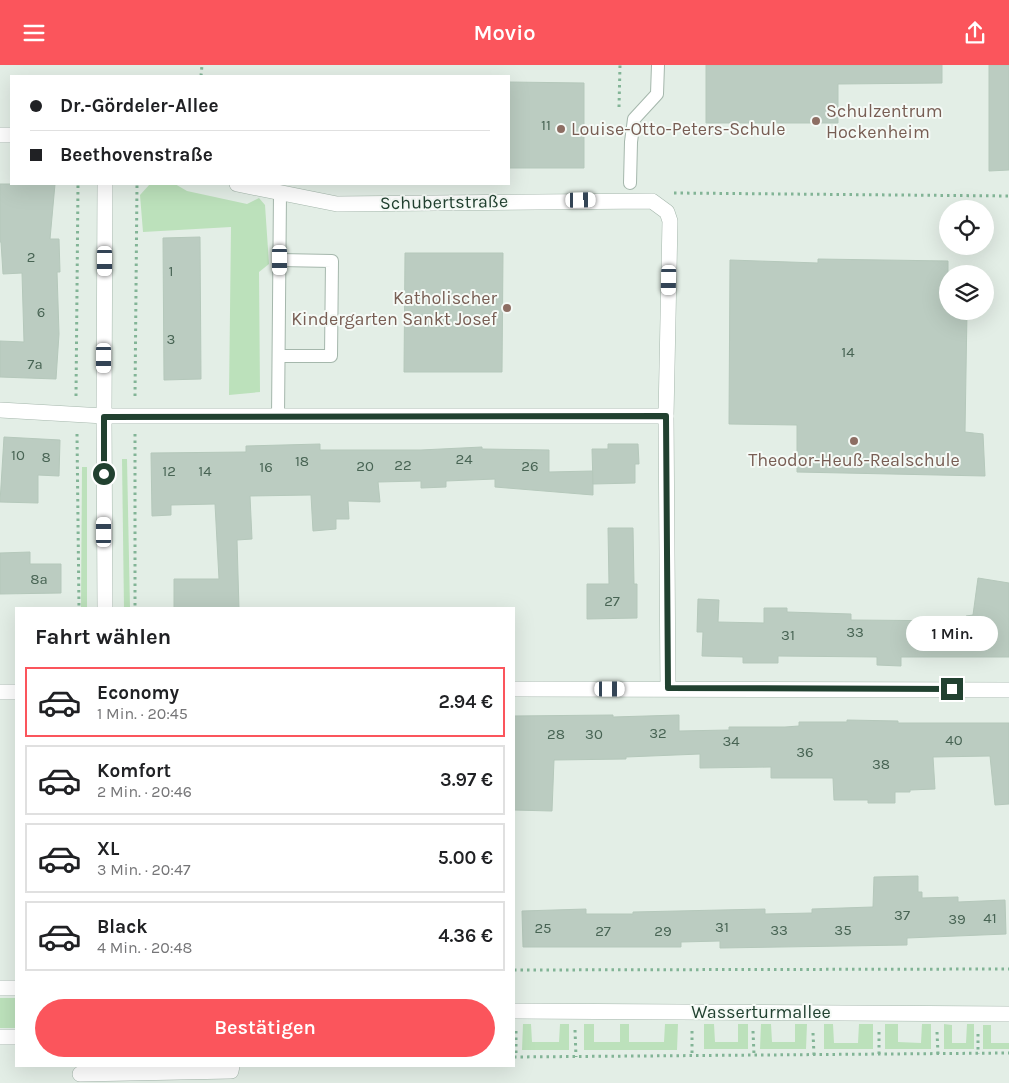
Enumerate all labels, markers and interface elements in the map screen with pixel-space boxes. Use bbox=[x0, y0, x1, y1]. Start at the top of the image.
icon: menu bbox=[20, 19, 48, 47]
icon: share bbox=[961, 19, 989, 47]
text: Movio bbox=[473, 20, 536, 46]
text: Dr.-Gördeler-Allee bbox=[60, 95, 219, 117]
place label: Schulzentrum Hockenheim bbox=[826, 100, 943, 143]
marker: Schulzentrum Hockenheim bbox=[810, 115, 822, 127]
house number: 11 bbox=[541, 116, 551, 134]
place label: Louise-Otto-Peters-Schule bbox=[571, 118, 785, 140]
marker: Louise-Otto-Peters-Schule bbox=[555, 123, 567, 135]
text: Beethovenstraße bbox=[60, 144, 213, 166]
street label: Schubertstraße bbox=[380, 190, 508, 214]
car bbox=[565, 192, 596, 208]
map controls bbox=[939, 200, 994, 320]
button: locate bbox=[939, 200, 994, 255]
car bbox=[272, 245, 287, 275]
car bbox=[97, 246, 112, 276]
house number: 2 bbox=[27, 248, 35, 266]
house number: 1 bbox=[169, 262, 173, 280]
car bbox=[661, 265, 676, 295]
button: layers bbox=[939, 265, 994, 320]
place label: Katholischer Kindergarten Sankt Josef bbox=[291, 287, 498, 330]
marker: Katholischer Kindergarten Sankt Josef bbox=[501, 302, 513, 314]
house number: 6 bbox=[37, 303, 45, 321]
house number: 3 bbox=[167, 330, 175, 348]
car bbox=[96, 343, 111, 373]
house number: 14 bbox=[841, 343, 855, 361]
house number: 7a bbox=[27, 355, 43, 373]
marker: Theodor-Heuß-Realschule bbox=[848, 435, 860, 447]
house number: 10 bbox=[11, 446, 25, 464]
house number: 8 bbox=[41, 448, 51, 466]
place label: Theodor-Heuß-Realschule bbox=[748, 449, 960, 471]
house number: 24 bbox=[455, 450, 473, 468]
house number: 18 bbox=[295, 452, 309, 470]
house number: 22 bbox=[394, 456, 412, 474]
house number: 20 bbox=[356, 457, 374, 475]
house number: 26 bbox=[521, 457, 539, 475]
house number: 16 bbox=[259, 458, 273, 476]
house number: 12 bbox=[162, 462, 176, 480]
house number: 14 bbox=[198, 462, 212, 480]
route start bbox=[93, 463, 115, 485]
car bbox=[96, 517, 111, 547]
house number: 8a bbox=[30, 570, 48, 588]
house number: 27 bbox=[604, 592, 620, 610]
callout: 1 Min. bbox=[906, 617, 998, 651]
house number: 33 bbox=[846, 623, 864, 641]
text: Fahrt wählen bbox=[35, 624, 171, 650]
text: 1 Min. bbox=[931, 624, 973, 643]
house number: 31 bbox=[781, 626, 795, 644]
route end bbox=[941, 678, 963, 700]
icon: car bbox=[37, 680, 82, 725]
text: Economy bbox=[97, 682, 179, 704]
car bbox=[595, 682, 625, 697]
text: 2.94 € bbox=[439, 691, 493, 713]
text: 1 Min. · 20:45 bbox=[97, 704, 188, 723]
house number: 32 bbox=[649, 724, 667, 742]
house number: 28 bbox=[547, 725, 565, 743]
house number: 30 bbox=[585, 725, 603, 743]
house number: 40 bbox=[945, 731, 963, 749]
house number: 34 bbox=[722, 732, 740, 750]
house number: 36 bbox=[796, 743, 814, 761]
house number: 38 bbox=[872, 755, 890, 773]
icon: car bbox=[37, 758, 82, 803]
text: Komfort bbox=[97, 760, 171, 782]
text: 3.97 € bbox=[440, 769, 493, 791]
text: 2 Min. · 20:46 bbox=[97, 782, 192, 801]
icon: car bbox=[37, 836, 82, 881]
text: XL bbox=[97, 838, 119, 860]
text: 5.00 € bbox=[438, 847, 493, 869]
text: 3 Min. · 20:47 bbox=[97, 860, 190, 879]
house number: 37 bbox=[894, 906, 910, 924]
house number: 41 bbox=[983, 909, 997, 927]
house number: 39 bbox=[948, 910, 966, 928]
icon: car bbox=[37, 914, 82, 959]
text: Black bbox=[97, 916, 148, 938]
house number: 31 bbox=[715, 918, 729, 936]
house number: 25 bbox=[534, 919, 552, 937]
house number: 33 bbox=[770, 921, 788, 939]
house number: 35 bbox=[834, 921, 852, 939]
house number: 27 bbox=[595, 922, 611, 940]
house number: 29 bbox=[654, 922, 672, 940]
text: 4.36 € bbox=[438, 925, 493, 947]
text: 4 Min. · 20:48 bbox=[97, 938, 192, 957]
button: Bestätigen bbox=[35, 999, 495, 1057]
street label: Wasserturmallee bbox=[691, 1001, 831, 1023]

